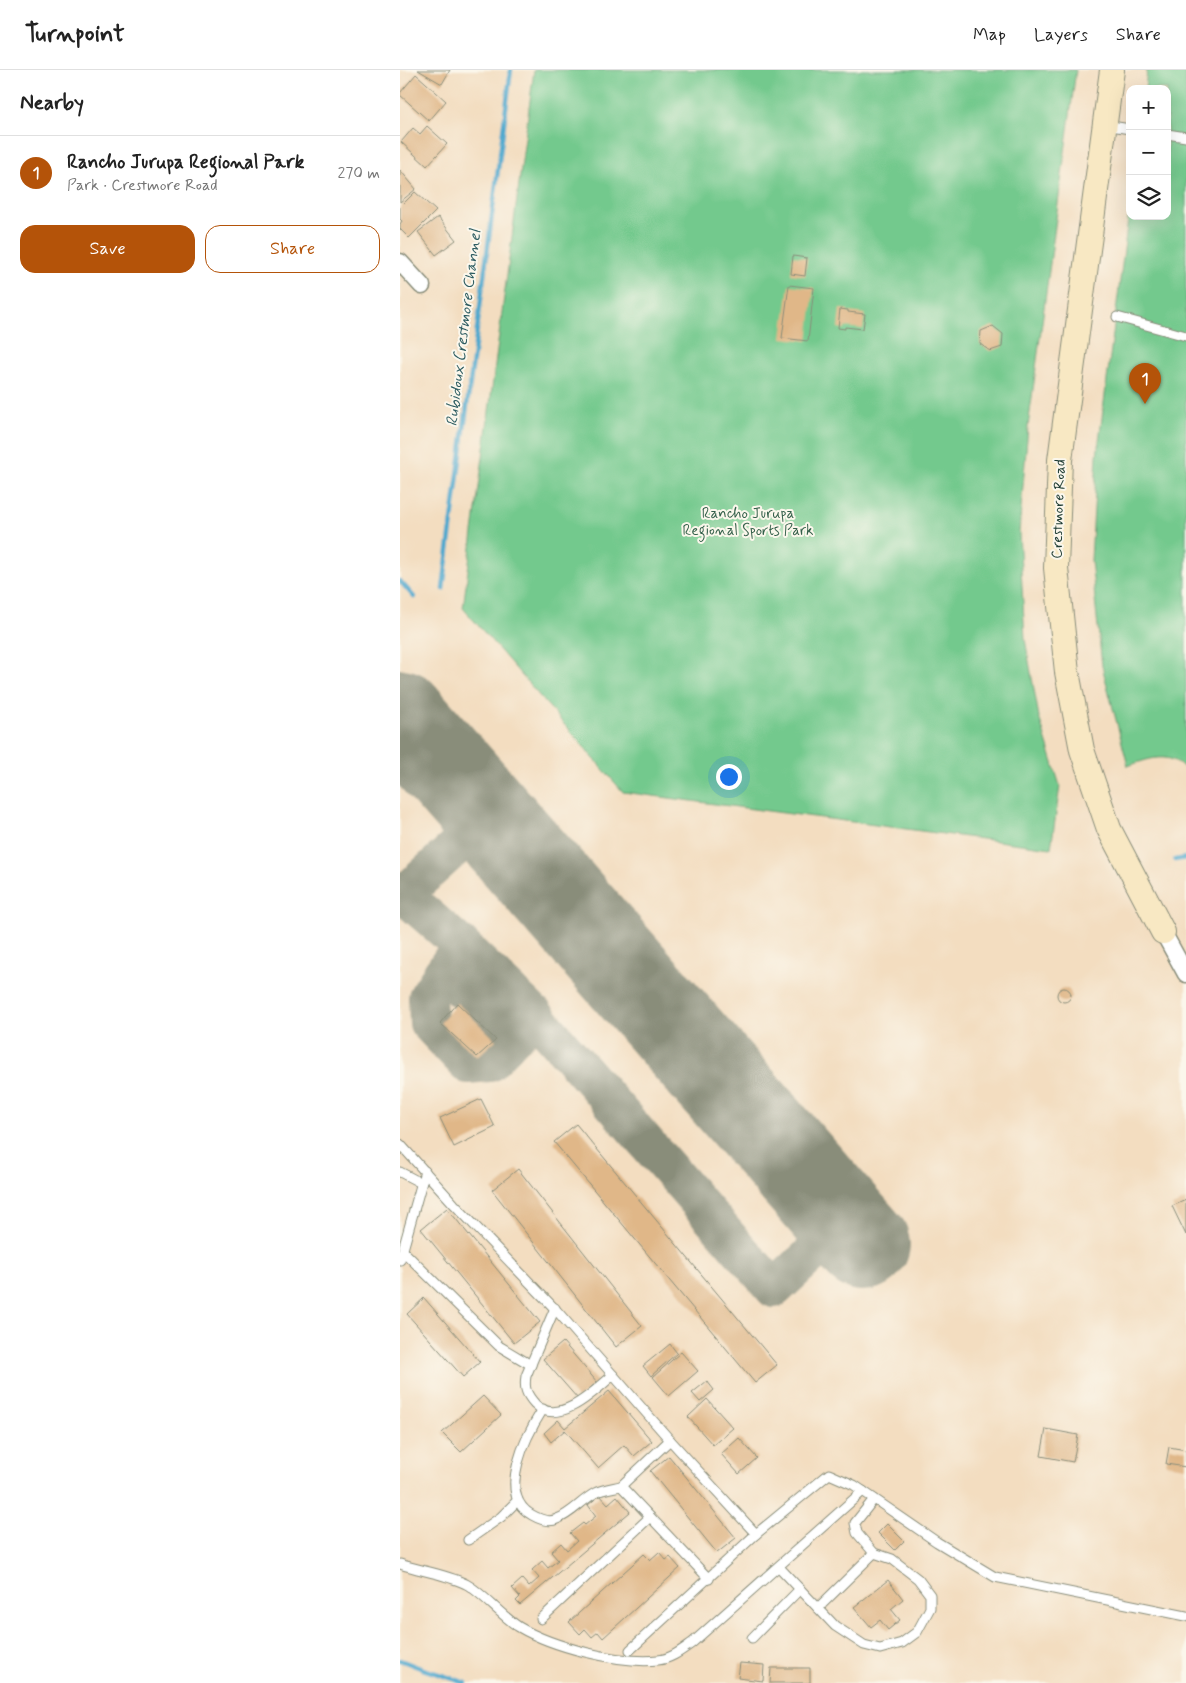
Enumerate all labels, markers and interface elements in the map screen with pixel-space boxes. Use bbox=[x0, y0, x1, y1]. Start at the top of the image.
text: Turnpoint bbox=[25, 19, 125, 50]
text: Map bbox=[973, 23, 1006, 47]
text: Layers bbox=[1034, 23, 1088, 47]
text: Share bbox=[1116, 23, 1161, 47]
map controls bbox=[1126, 85, 1171, 220]
button: + bbox=[1126, 85, 1171, 130]
text: Nearby bbox=[20, 89, 84, 117]
button: − bbox=[1126, 130, 1171, 175]
text: Rancho Jurupa Regional Park bbox=[67, 150, 304, 175]
text: 1 bbox=[32, 163, 40, 184]
text: 270 m bbox=[337, 163, 380, 184]
text: Park · Crestmore Road bbox=[67, 175, 218, 196]
button: layers bbox=[1126, 175, 1171, 220]
button: Save bbox=[20, 225, 195, 273]
button: Share bbox=[205, 225, 380, 273]
water label: Rubidoux Crestmore Channel bbox=[442, 227, 487, 427]
pin: 1 bbox=[1129, 363, 1161, 404]
street label: Crestmore Road bbox=[1047, 459, 1071, 559]
park label: Rancho Jurupa Regional Sports Park bbox=[682, 504, 814, 542]
your location bbox=[716, 764, 742, 790]

